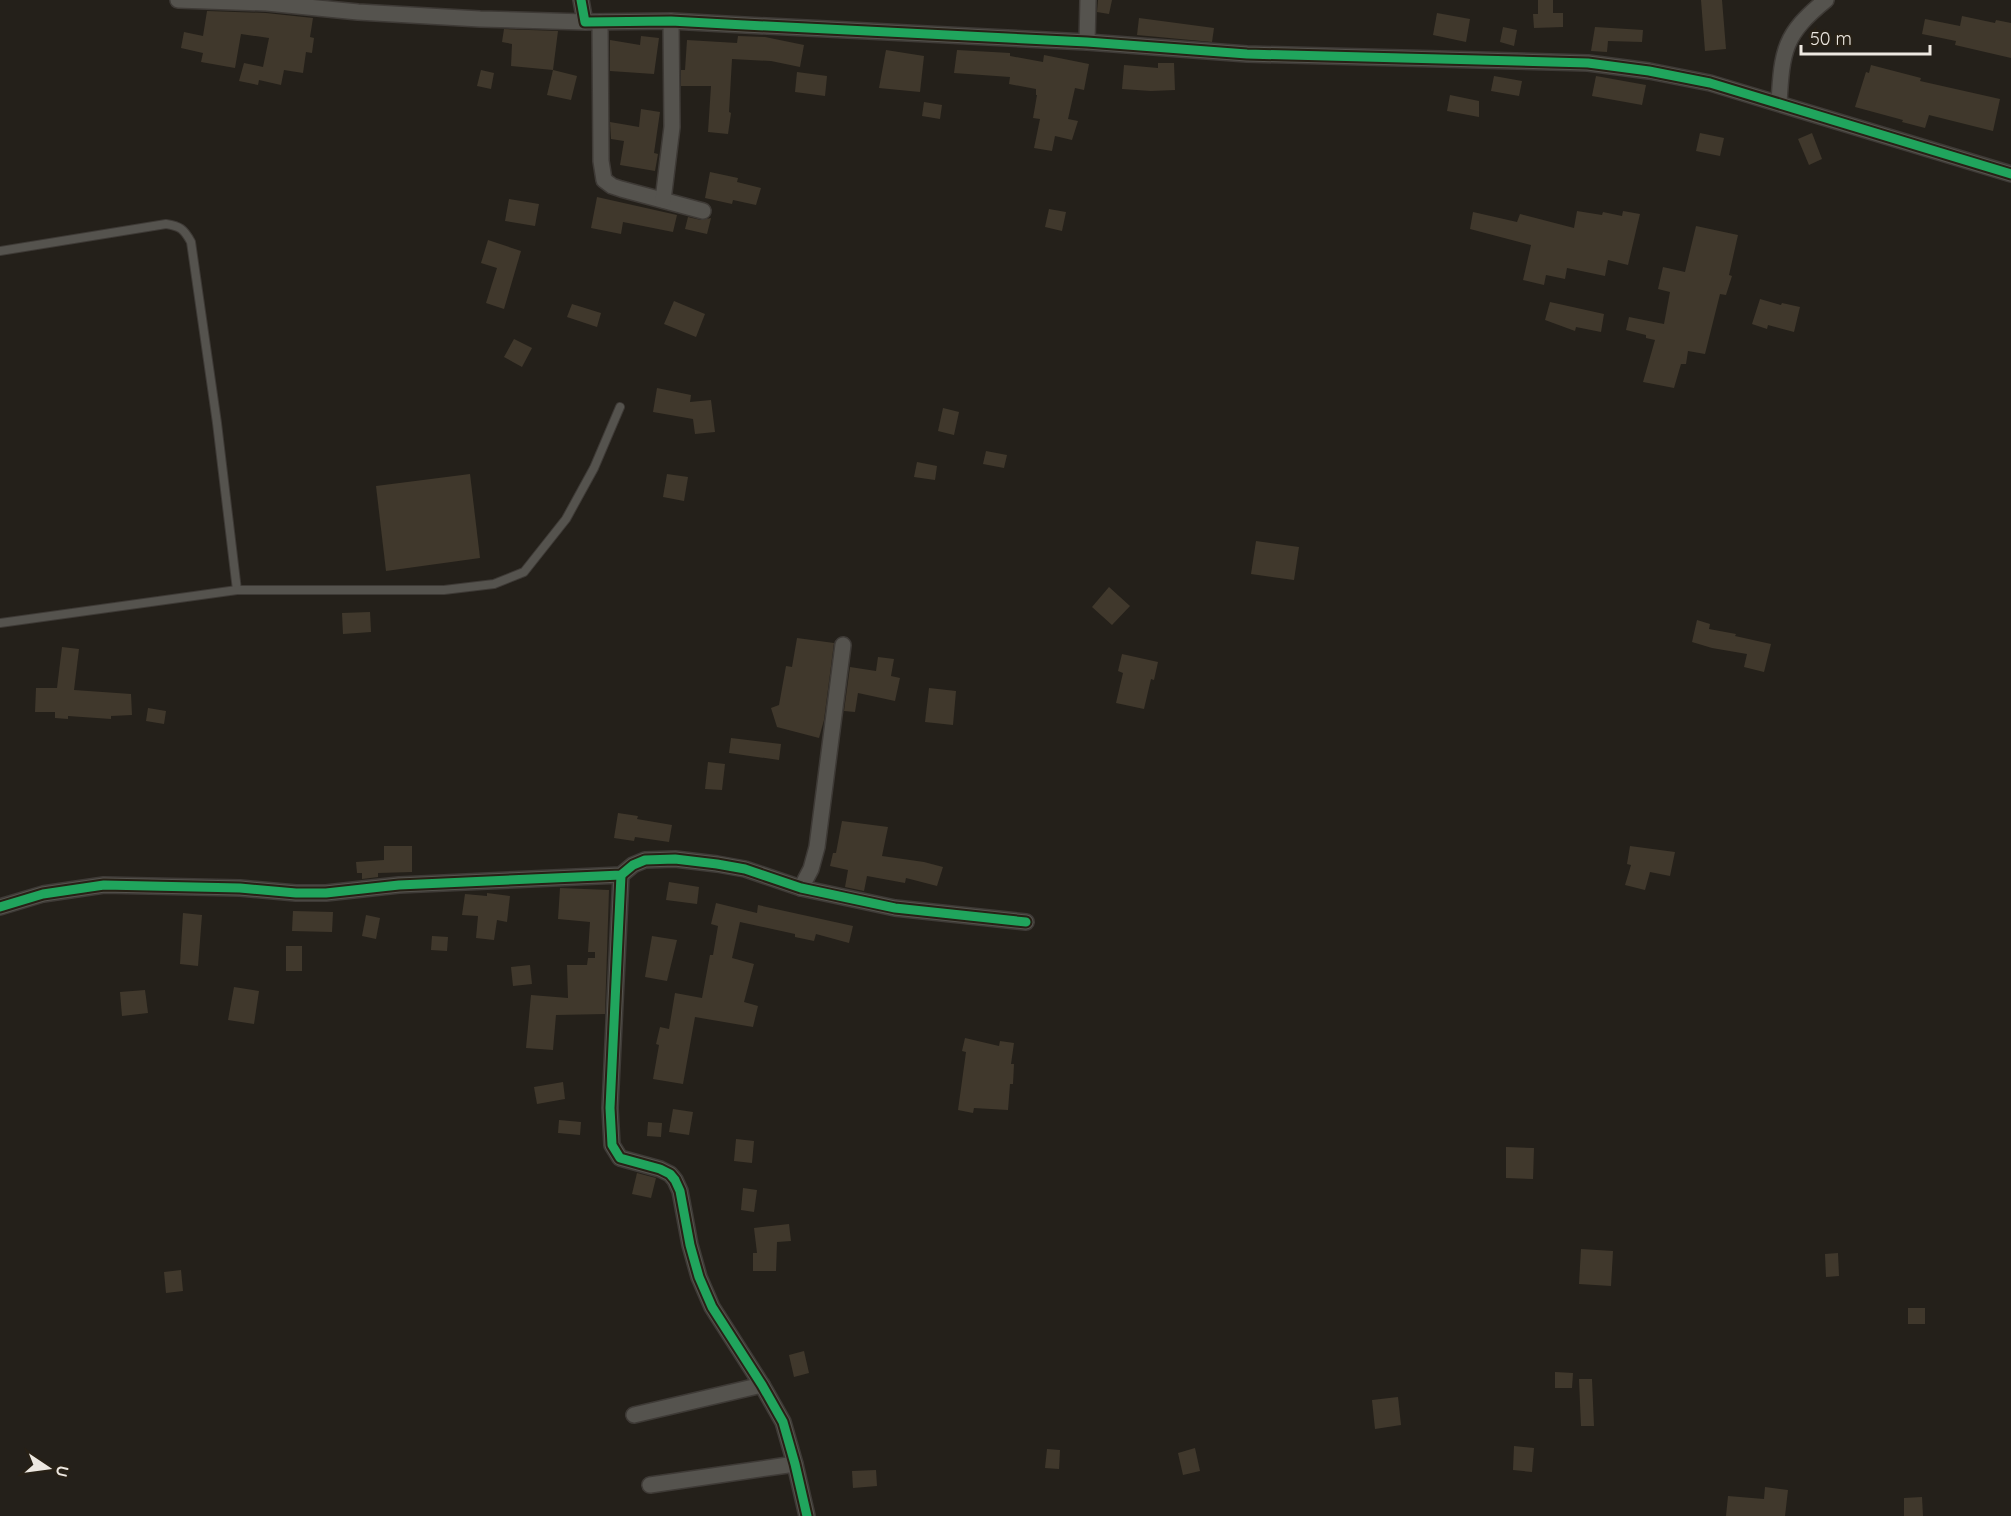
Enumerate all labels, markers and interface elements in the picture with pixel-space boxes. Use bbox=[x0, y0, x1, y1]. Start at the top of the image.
scale bar bbox=[1801, 18, 1930, 56]
text: 50 m bbox=[1810, 27, 1852, 50]
north arrow bbox=[18, 1438, 78, 1498]
text: U bbox=[52, 1464, 74, 1479]

